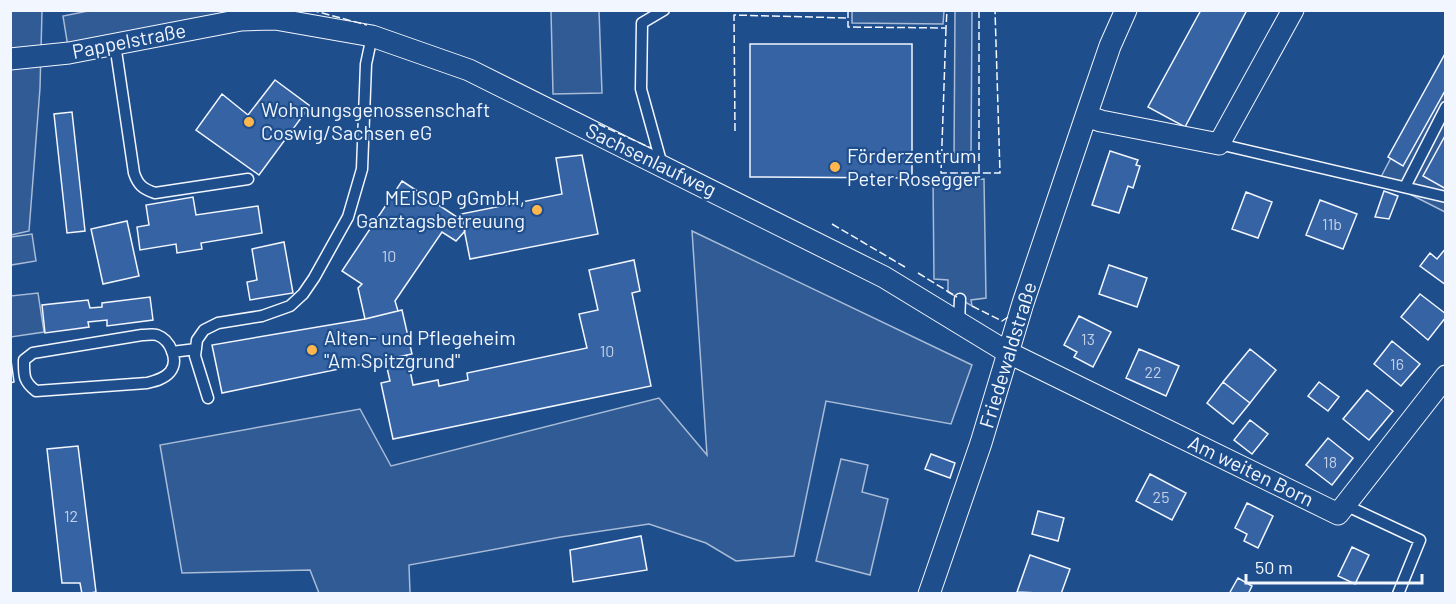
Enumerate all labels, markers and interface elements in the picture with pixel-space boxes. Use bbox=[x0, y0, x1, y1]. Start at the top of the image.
street label: Pappelstraße bbox=[70, 17, 188, 63]
place label: Wohnungsgenossenschaft Coswig/Sachsen eG bbox=[261, 97, 490, 144]
marker: Wohnungsgenossenschaft Coswig/Sachsen eG bbox=[242, 115, 256, 129]
street label: Sachsenlaufweg bbox=[582, 117, 721, 201]
place label: Förderzentrum Peter Rosegger bbox=[847, 143, 981, 190]
marker: Förderzentrum Peter Rosegger bbox=[828, 160, 842, 174]
place label: MEISOP gGmbH, Ganztagsbetreuung bbox=[356, 185, 525, 232]
marker: MEISOP gGmbH, Ganztagsbetreuung bbox=[530, 203, 544, 217]
house number: 11b bbox=[1322, 214, 1342, 233]
house number: 10 bbox=[382, 246, 396, 265]
street label: Friedewaldstraße bbox=[973, 279, 1041, 431]
place label: Alten- und Pflegeheim "Am Spitzgrund" bbox=[324, 325, 516, 372]
house number: 13 bbox=[1081, 329, 1095, 348]
house number: 10 bbox=[600, 341, 614, 360]
marker: Alten- und Pflegeheim "Am Spitzgrund" bbox=[305, 343, 319, 357]
house number: 16 bbox=[1390, 354, 1404, 373]
house number: 22 bbox=[1144, 362, 1162, 381]
street label: Am weiten Born bbox=[1185, 429, 1318, 511]
house number: 18 bbox=[1323, 452, 1337, 471]
house number: 25 bbox=[1153, 487, 1169, 506]
house number: 12 bbox=[64, 506, 78, 525]
scale bar bbox=[1246, 547, 1422, 585]
text: 50 m bbox=[1255, 556, 1293, 578]

